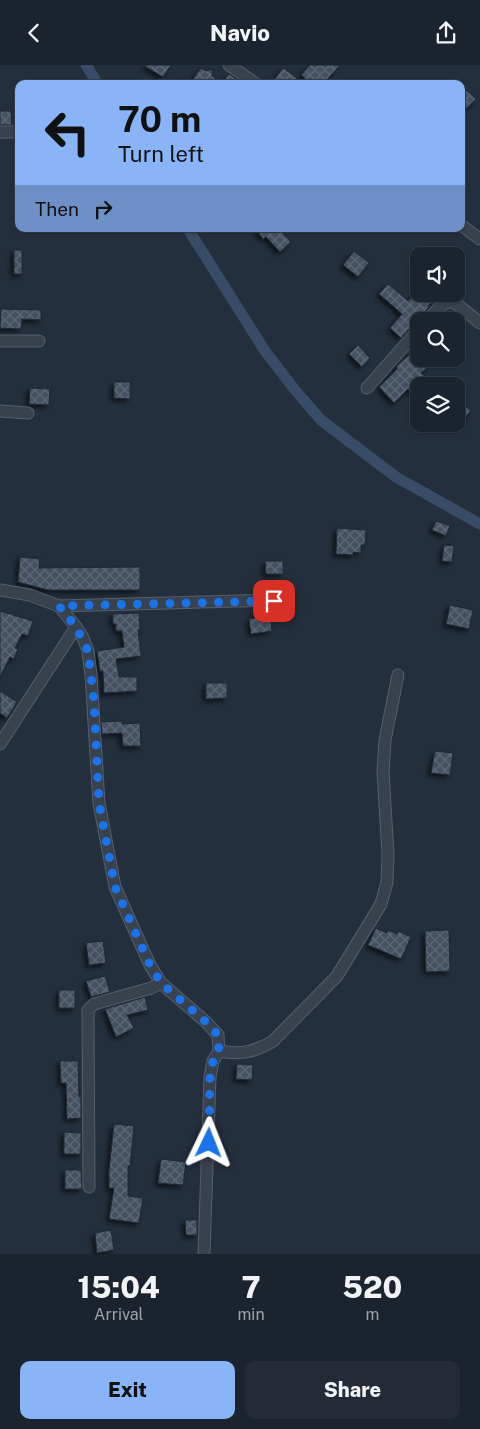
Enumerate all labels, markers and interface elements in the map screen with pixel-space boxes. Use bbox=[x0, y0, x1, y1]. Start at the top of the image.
icon: back bbox=[20, 19, 48, 47]
icon: share bbox=[432, 19, 460, 47]
text: Navio bbox=[210, 20, 270, 46]
text: 70 m bbox=[118, 99, 201, 140]
icon: left bbox=[35, 100, 100, 165]
text: Turn left bbox=[118, 141, 204, 167]
icon: right bbox=[89, 195, 117, 223]
text: Then bbox=[35, 198, 79, 220]
map controls bbox=[410, 247, 465, 432]
button: sound bbox=[410, 247, 465, 302]
button: search bbox=[410, 312, 465, 367]
button: layers bbox=[410, 377, 465, 432]
pin bbox=[253, 580, 295, 622]
icon: arrive bbox=[260, 587, 288, 615]
position arrow bbox=[182, 1116, 234, 1168]
text: 15:04 bbox=[78, 1269, 160, 1305]
text: 7 bbox=[242, 1269, 261, 1305]
text: 520 bbox=[342, 1269, 402, 1305]
text: Arrival bbox=[94, 1305, 143, 1324]
text: min bbox=[238, 1305, 265, 1324]
text: m bbox=[365, 1305, 379, 1324]
button: Exit bbox=[20, 1361, 235, 1419]
button: Share bbox=[245, 1361, 460, 1419]

